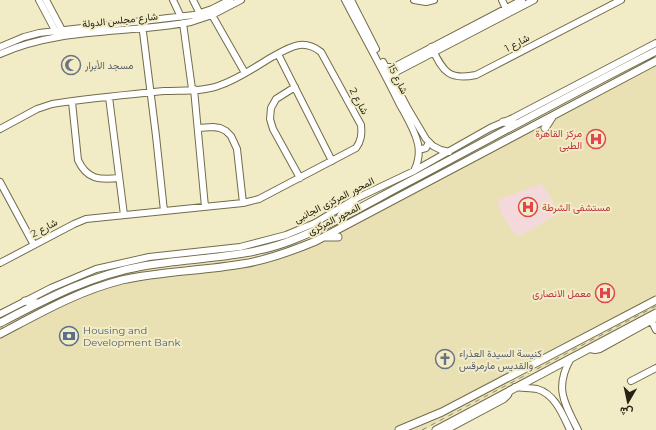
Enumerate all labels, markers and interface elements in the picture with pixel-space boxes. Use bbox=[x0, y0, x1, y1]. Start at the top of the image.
street label: شارع مجلس الدولة bbox=[81, 10, 159, 30]
street label: شارع 1 bbox=[502, 31, 532, 55]
mosque icon: مسجد الأبرار bbox=[60, 54, 82, 76]
place label: مسجد الأبرار bbox=[84, 59, 133, 72]
street label: شارع 15 bbox=[385, 62, 411, 96]
street label: شارع 2 bbox=[347, 85, 371, 117]
place label: مركز القاهرة الطبى bbox=[535, 127, 582, 152]
hospital icon: مركز القاهرة الطبى bbox=[585, 128, 607, 150]
street label: المحور المركزى الجانبى bbox=[292, 175, 376, 225]
hospital icon: مستشفى الشرطة bbox=[517, 196, 539, 218]
street label: المحور المركزى bbox=[306, 201, 362, 237]
place label: مستشفى الشرطة bbox=[542, 201, 610, 214]
street label: شارع 2 bbox=[28, 216, 60, 240]
hospital icon: معمل الانصارى bbox=[594, 282, 616, 304]
place label: معمل الانصارى bbox=[532, 287, 591, 300]
place label: Housing and Development Bank bbox=[83, 324, 181, 349]
bank icon: Housing and Development Bank bbox=[58, 325, 80, 347]
place label: كنيسة السيدة العذراء والقديس مارمرقس bbox=[459, 347, 542, 372]
church icon: كنيسة السيدة العذراء والقديس مارمرقس bbox=[434, 348, 456, 370]
north arrow bbox=[608, 382, 648, 422]
text: ش bbox=[619, 404, 634, 420]

